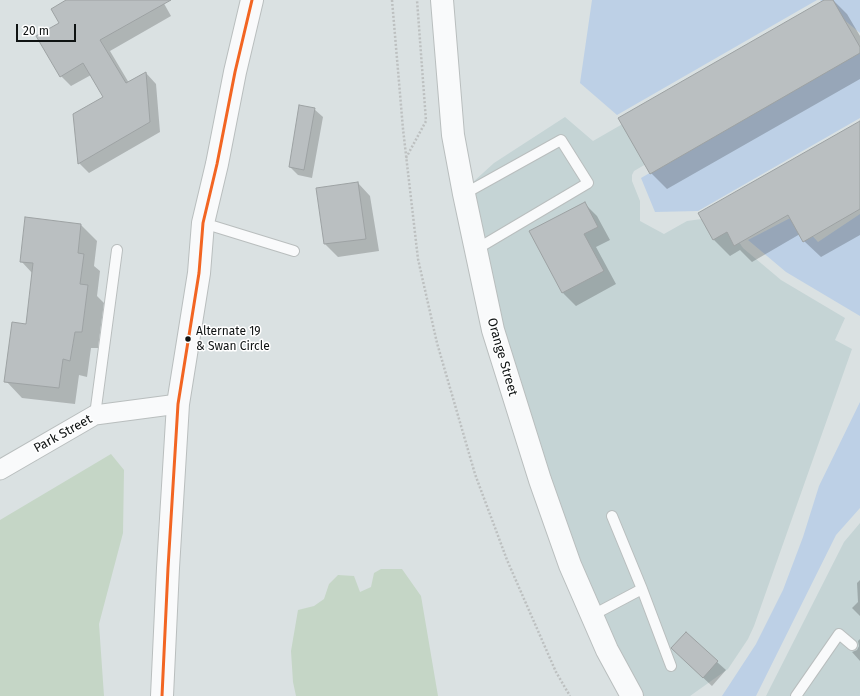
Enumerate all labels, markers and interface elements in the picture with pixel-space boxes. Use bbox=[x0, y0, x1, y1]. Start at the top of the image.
scale bar bbox=[18, 16, 78, 42]
text: 20 m bbox=[23, 24, 49, 38]
street label: Orange Street bbox=[483, 316, 521, 398]
place label: Alternate 19 & Swan Circle bbox=[196, 325, 270, 353]
marker: Alternate 19 & Swan Circle bbox=[183, 334, 193, 344]
street label: Park Street bbox=[31, 412, 95, 456]

